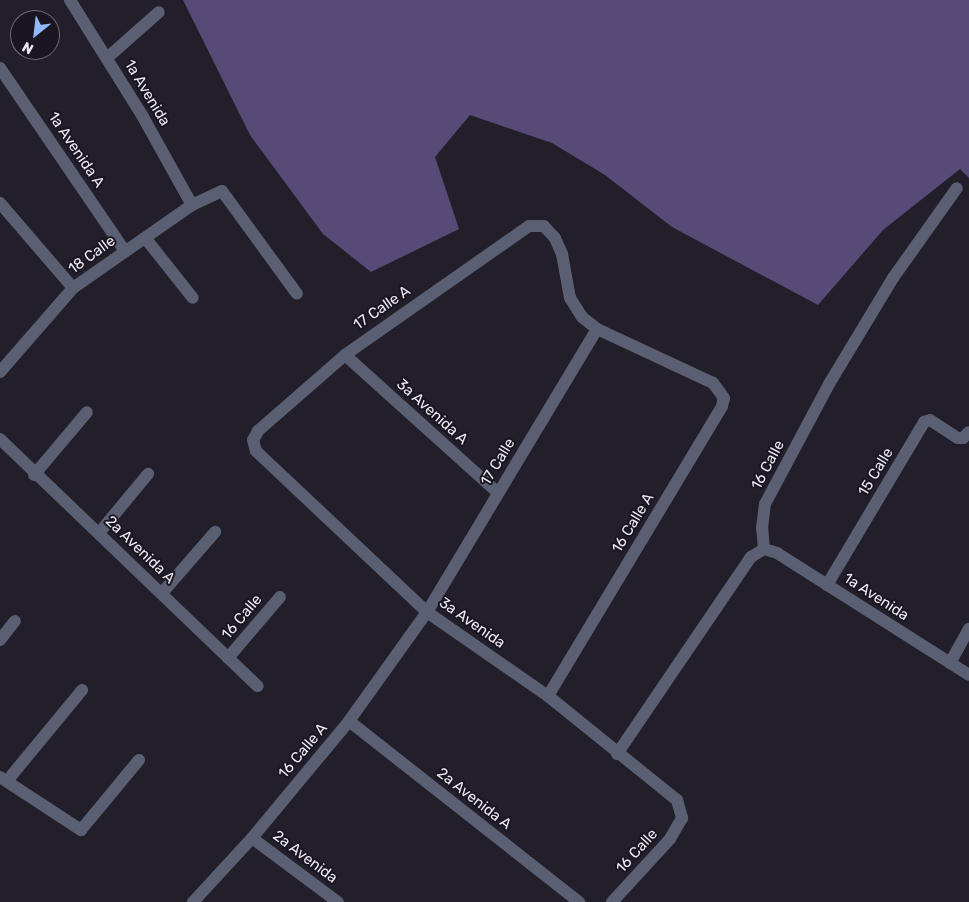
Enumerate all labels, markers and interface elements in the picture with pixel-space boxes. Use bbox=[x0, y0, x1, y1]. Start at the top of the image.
north arrow bbox=[10, 10, 60, 60]
text: N bbox=[19, 38, 37, 58]
street label: 1a Avenida bbox=[120, 57, 174, 129]
street label: 1a Avenida A bbox=[44, 108, 108, 192]
street label: 18 Calle bbox=[65, 232, 119, 278]
street label: 17 Calle A bbox=[350, 282, 414, 334]
street label: 3a Avenida A bbox=[392, 375, 472, 449]
street label: 17 Calle bbox=[477, 435, 519, 489]
street label: 16 Calle bbox=[748, 437, 788, 493]
street label: 15 Calle bbox=[855, 445, 897, 499]
street label: 16 Calle A bbox=[608, 490, 658, 556]
street label: 2a Avenida A bbox=[101, 512, 179, 588]
street label: 1a Avenida bbox=[840, 569, 912, 625]
street label: 16 Calle bbox=[218, 591, 266, 643]
street label: 3a Avenida bbox=[435, 594, 509, 652]
street label: 16 Calle A bbox=[275, 720, 331, 782]
street label: 2a Avenida A bbox=[433, 764, 515, 834]
street label: 16 Calle bbox=[613, 825, 661, 877]
street label: 2a Avenida bbox=[269, 827, 341, 887]

